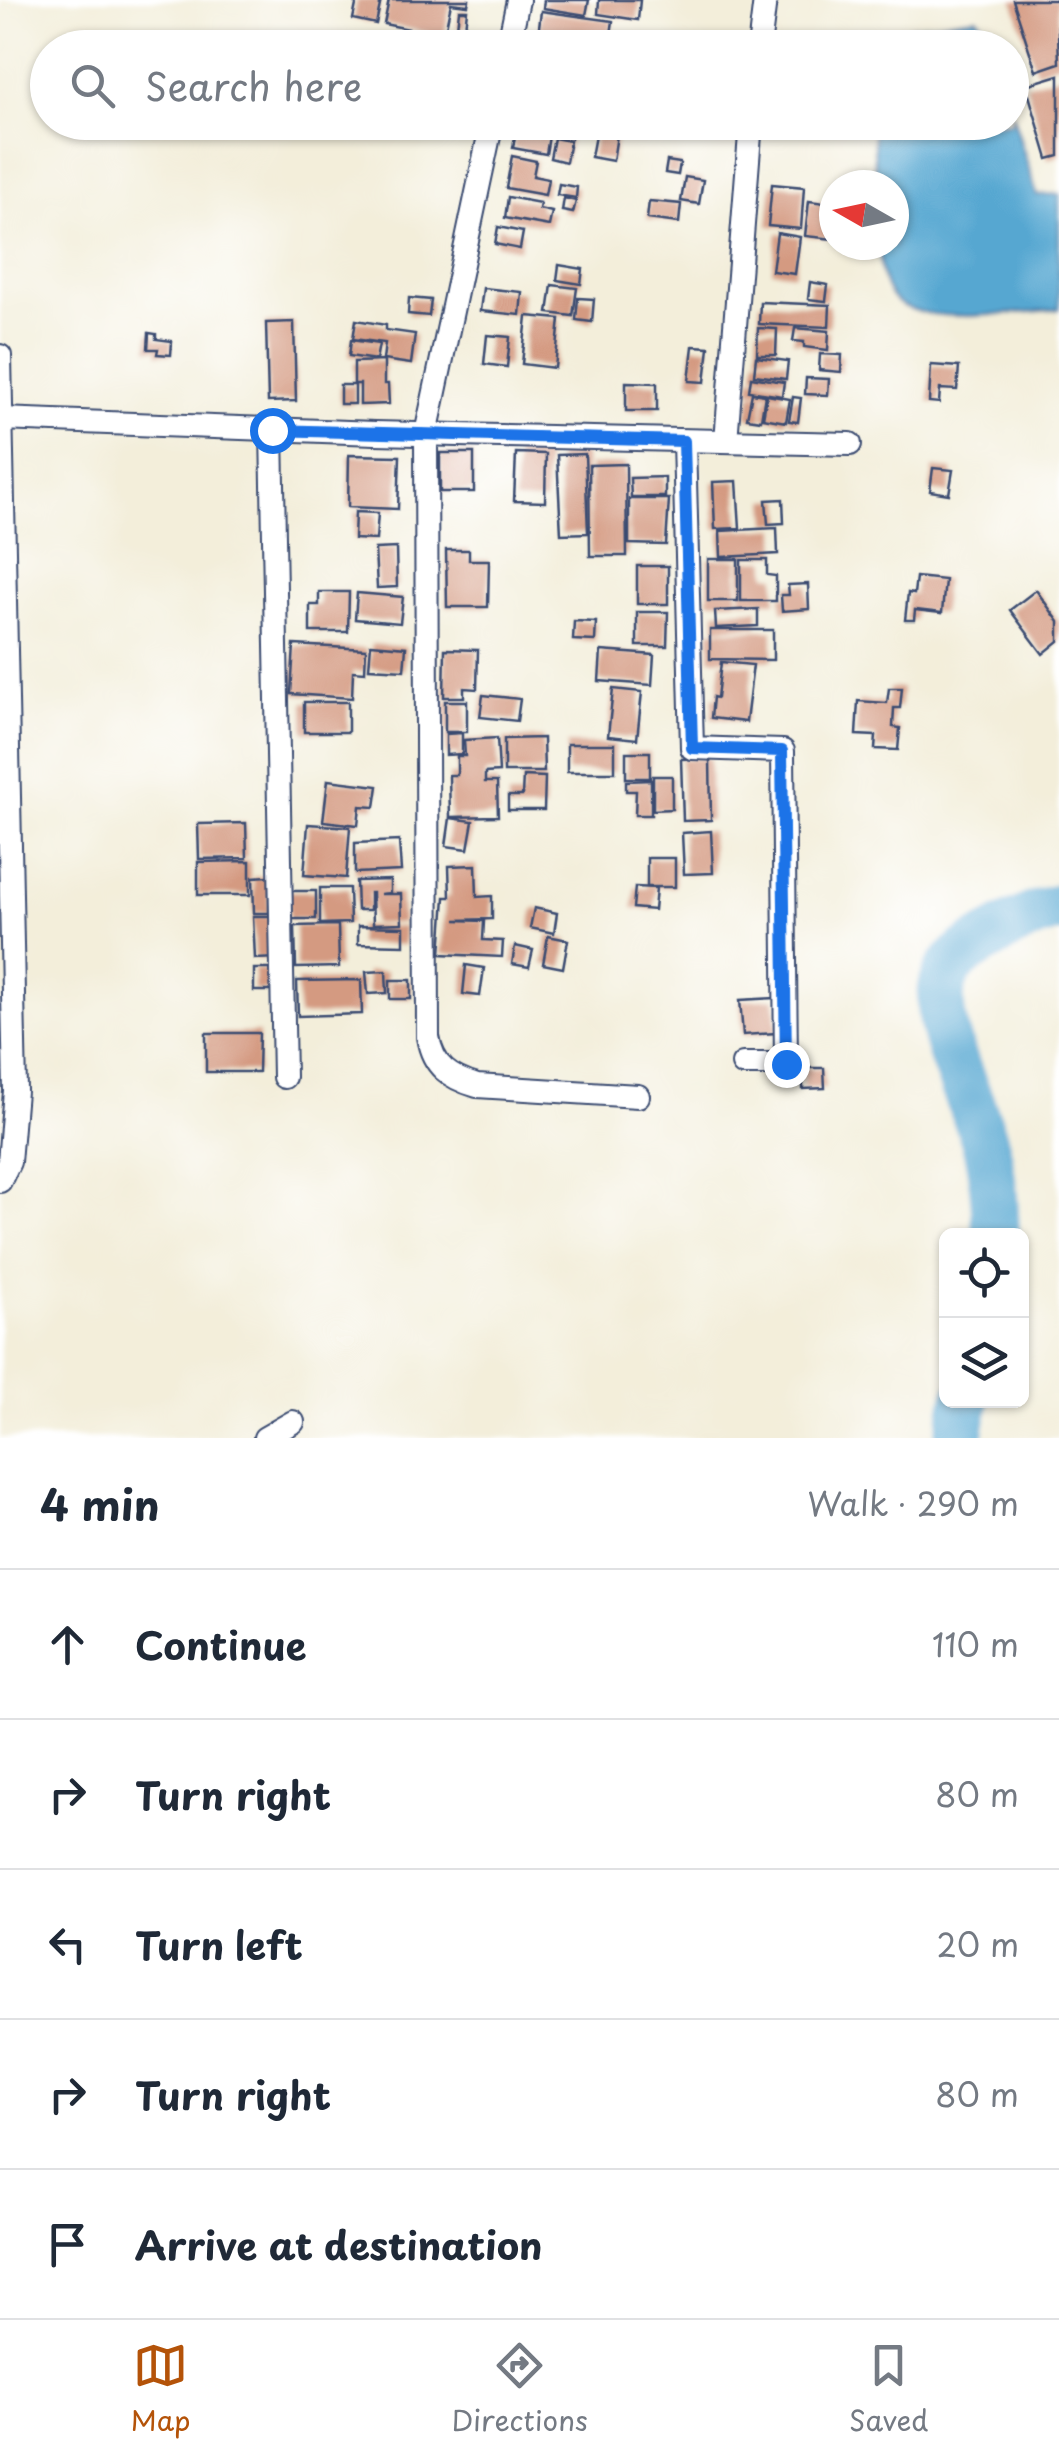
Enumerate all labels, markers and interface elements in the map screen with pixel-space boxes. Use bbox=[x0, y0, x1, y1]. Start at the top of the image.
search box bbox=[30, 30, 1029, 140]
text: Search here bbox=[145, 57, 362, 114]
icon: search bbox=[65, 58, 120, 113]
north arrow bbox=[819, 170, 909, 260]
route start bbox=[250, 408, 296, 454]
route end bbox=[764, 1042, 810, 1088]
map controls bbox=[939, 1228, 1029, 1408]
button: locate bbox=[939, 1228, 1029, 1318]
button: layers bbox=[939, 1318, 1029, 1408]
text: 4 min bbox=[40, 1472, 160, 1535]
text: Walk · 290 m bbox=[807, 1479, 1019, 1527]
text: Continue bbox=[135, 1616, 306, 1673]
icon: ahead bbox=[40, 1617, 95, 1672]
text: 110 m bbox=[932, 1620, 1019, 1668]
text: Turn right bbox=[135, 1766, 331, 1823]
icon: right bbox=[40, 1767, 95, 1822]
text: 80 m bbox=[935, 1770, 1019, 1818]
text: Turn left bbox=[135, 1916, 303, 1973]
icon: left bbox=[40, 1917, 95, 1972]
text: 20 m bbox=[937, 1920, 1019, 1968]
text: Turn right bbox=[135, 2066, 331, 2123]
icon: right bbox=[40, 2067, 95, 2122]
text: 80 m bbox=[935, 2070, 1019, 2118]
text: Arrive at destination bbox=[135, 2216, 543, 2273]
icon: arrive bbox=[40, 2217, 95, 2272]
tab: Map bbox=[131, 2338, 190, 2441]
tab: Directions bbox=[452, 2338, 588, 2441]
tab: Saved bbox=[849, 2338, 928, 2441]

